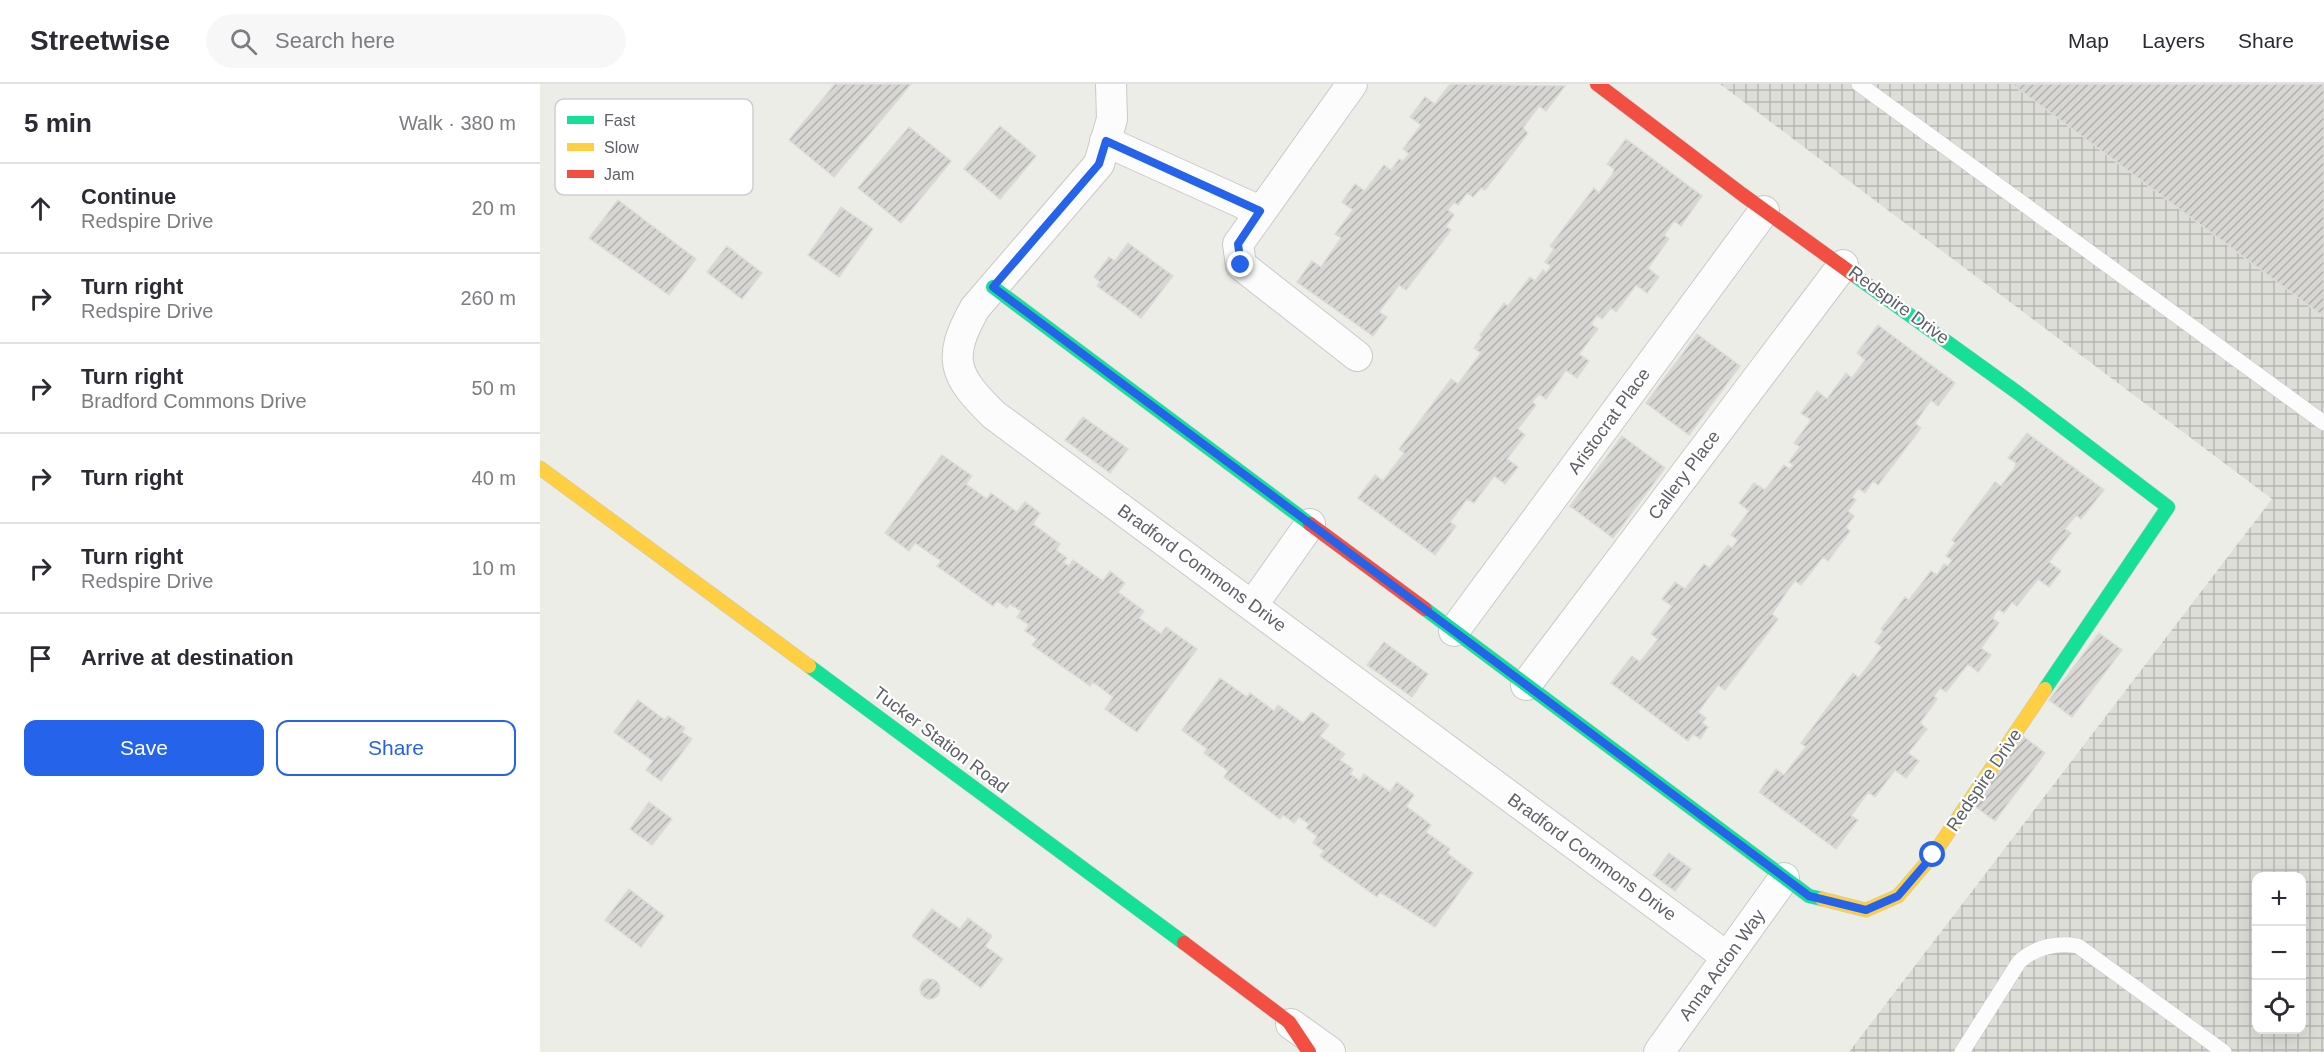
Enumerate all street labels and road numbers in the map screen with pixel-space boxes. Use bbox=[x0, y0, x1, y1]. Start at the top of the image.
street label: Redspire Drive bbox=[1845, 262, 1953, 348]
street label: Aristocrat Place bbox=[1564, 364, 1654, 478]
street label: Callery Place bbox=[1644, 427, 1724, 523]
street label: Bradford Commons Drive bbox=[1114, 500, 1290, 636]
street label: Tucker Station Road bbox=[870, 683, 1012, 797]
street label: Redspire Drive bbox=[1942, 725, 2026, 835]
street label: Bradford Commons Drive bbox=[1504, 789, 1680, 925]
street label: Anna Acton Way bbox=[1675, 906, 1769, 1024]

